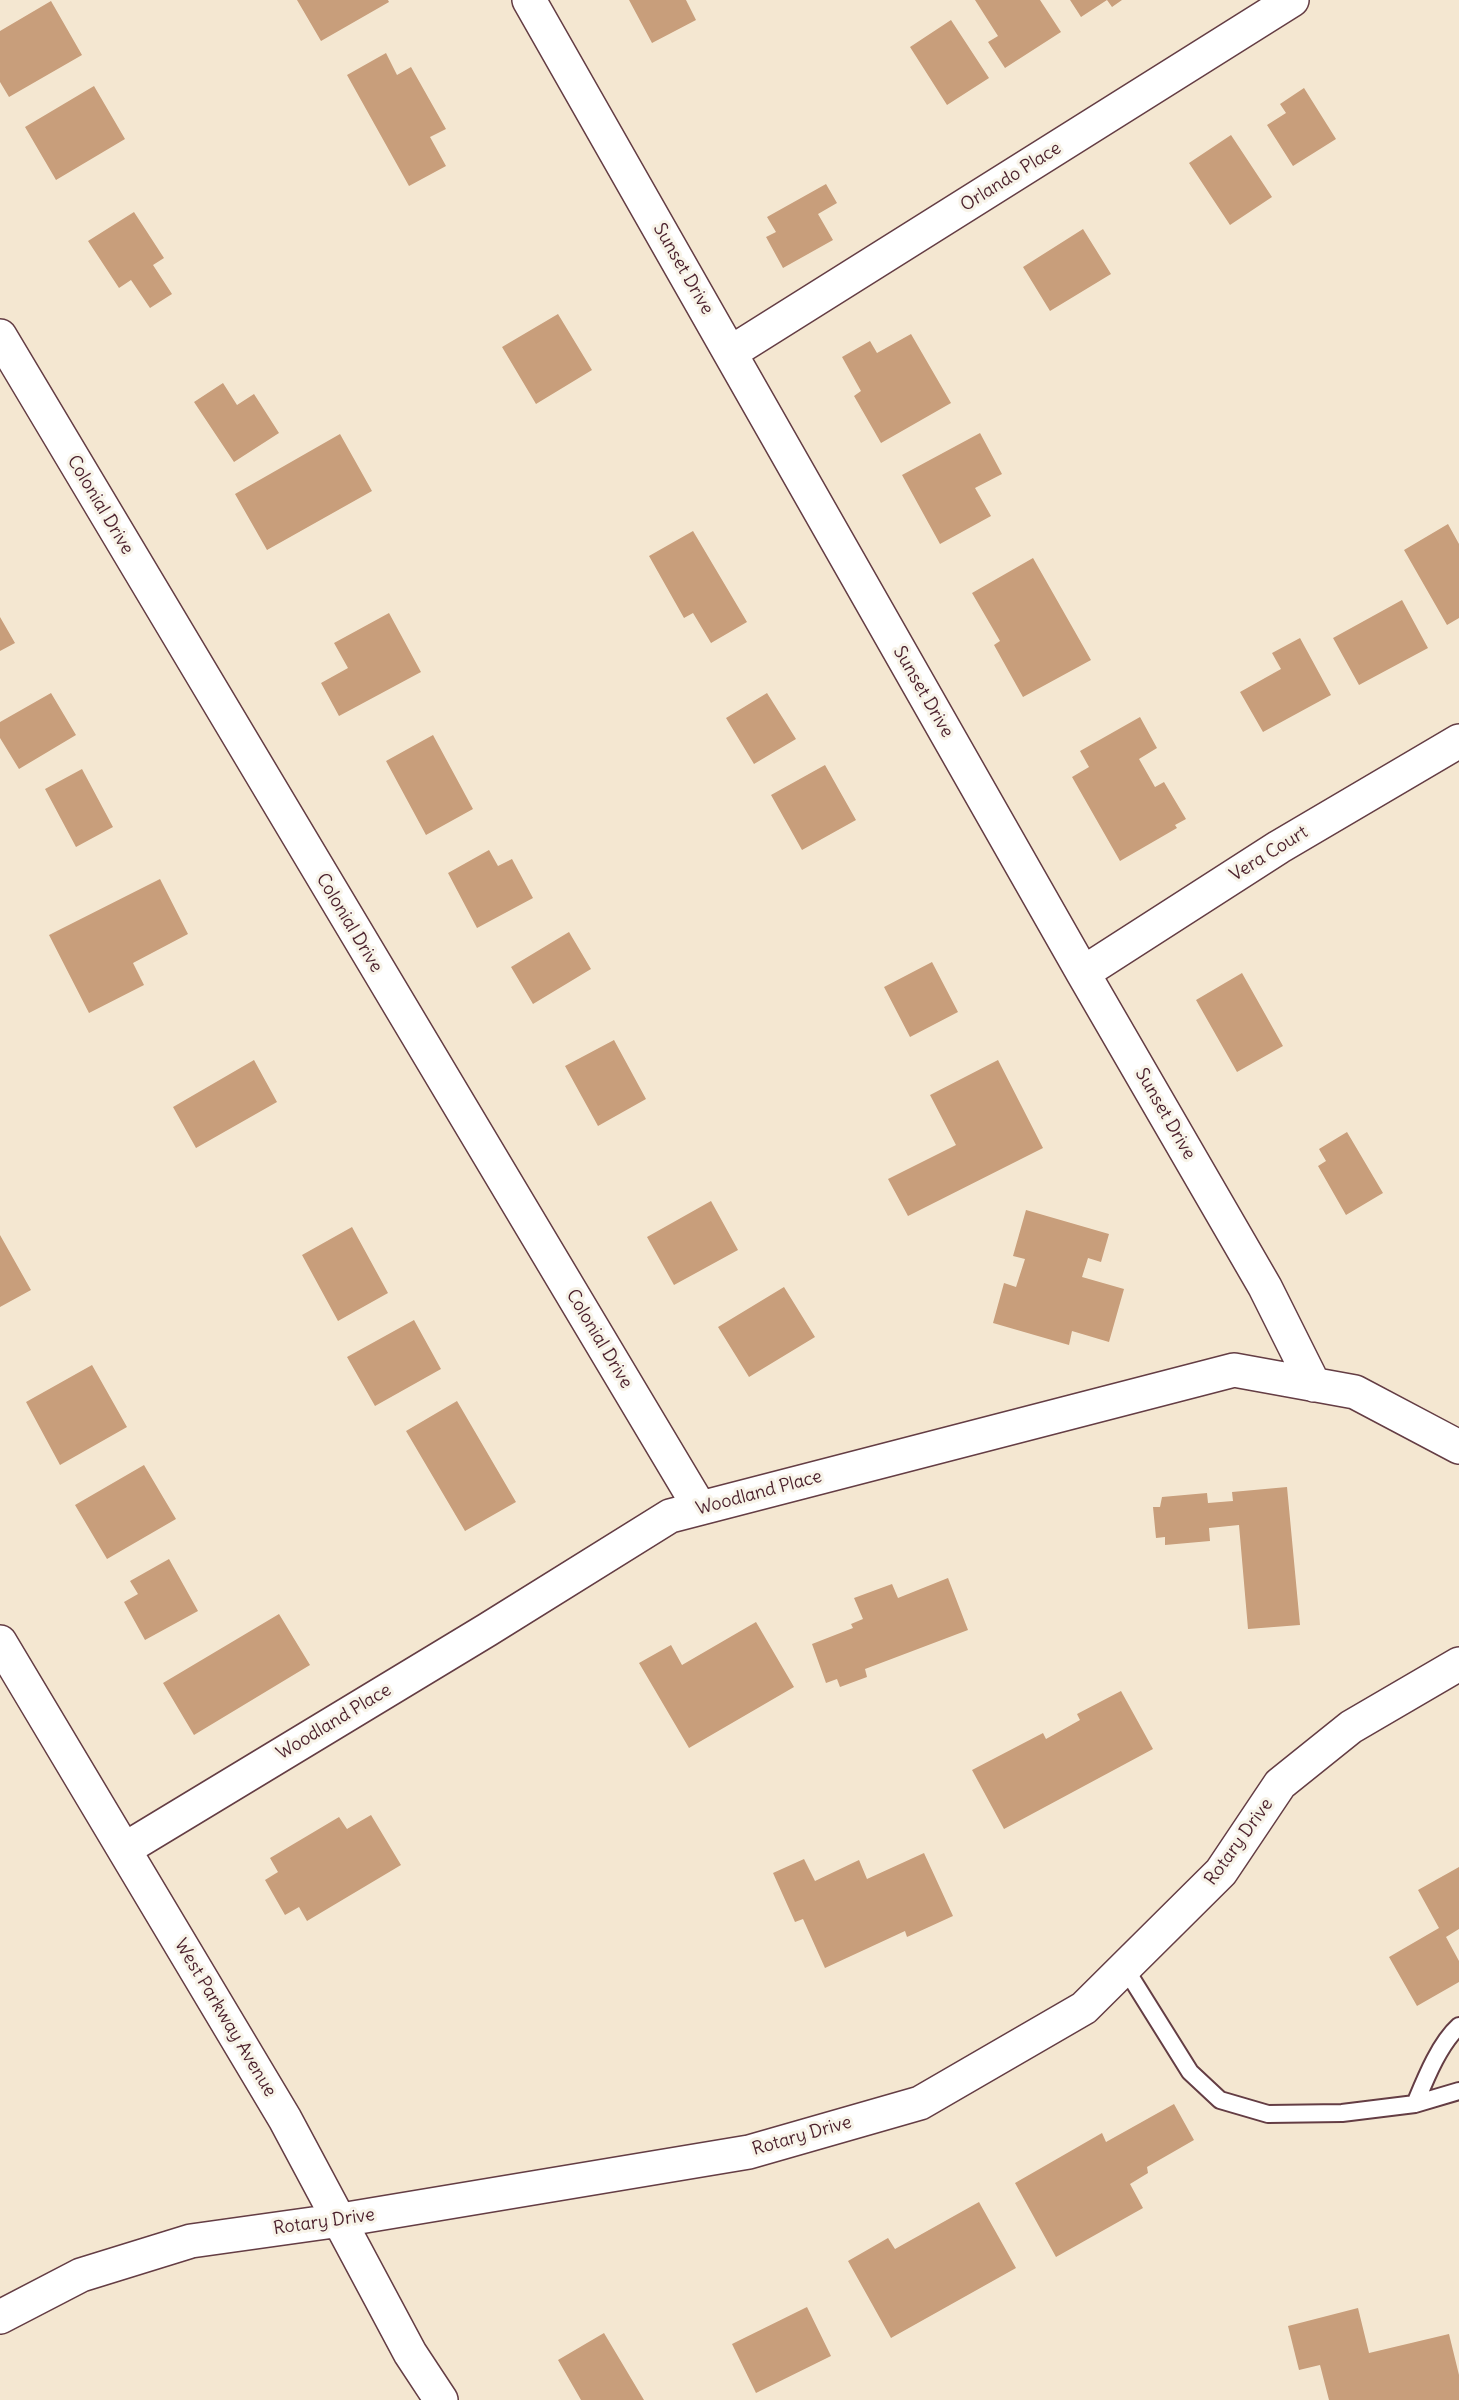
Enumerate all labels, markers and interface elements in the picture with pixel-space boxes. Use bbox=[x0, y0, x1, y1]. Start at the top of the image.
street label: Orlando Place bbox=[957, 137, 1065, 217]
street label: Sunset Drive bbox=[648, 220, 718, 318]
street label: Colonial Drive bbox=[62, 452, 138, 558]
street label: Sunset Drive bbox=[888, 643, 958, 741]
street label: Vera Court bbox=[1226, 822, 1312, 886]
street label: Colonial Drive bbox=[311, 870, 387, 976]
street label: Sunset Drive bbox=[1130, 1065, 1200, 1163]
street label: Colonial Drive bbox=[561, 1286, 637, 1392]
street label: Woodland Place bbox=[694, 1466, 824, 1520]
street label: Woodland Place bbox=[273, 1679, 395, 1765]
street label: Rotary Drive bbox=[1200, 1794, 1278, 1890]
street label: West Parkway Avenue bbox=[169, 1935, 281, 2101]
street label: Rotary Drive bbox=[750, 2112, 854, 2160]
street label: Rotary Drive bbox=[272, 2204, 376, 2240]

